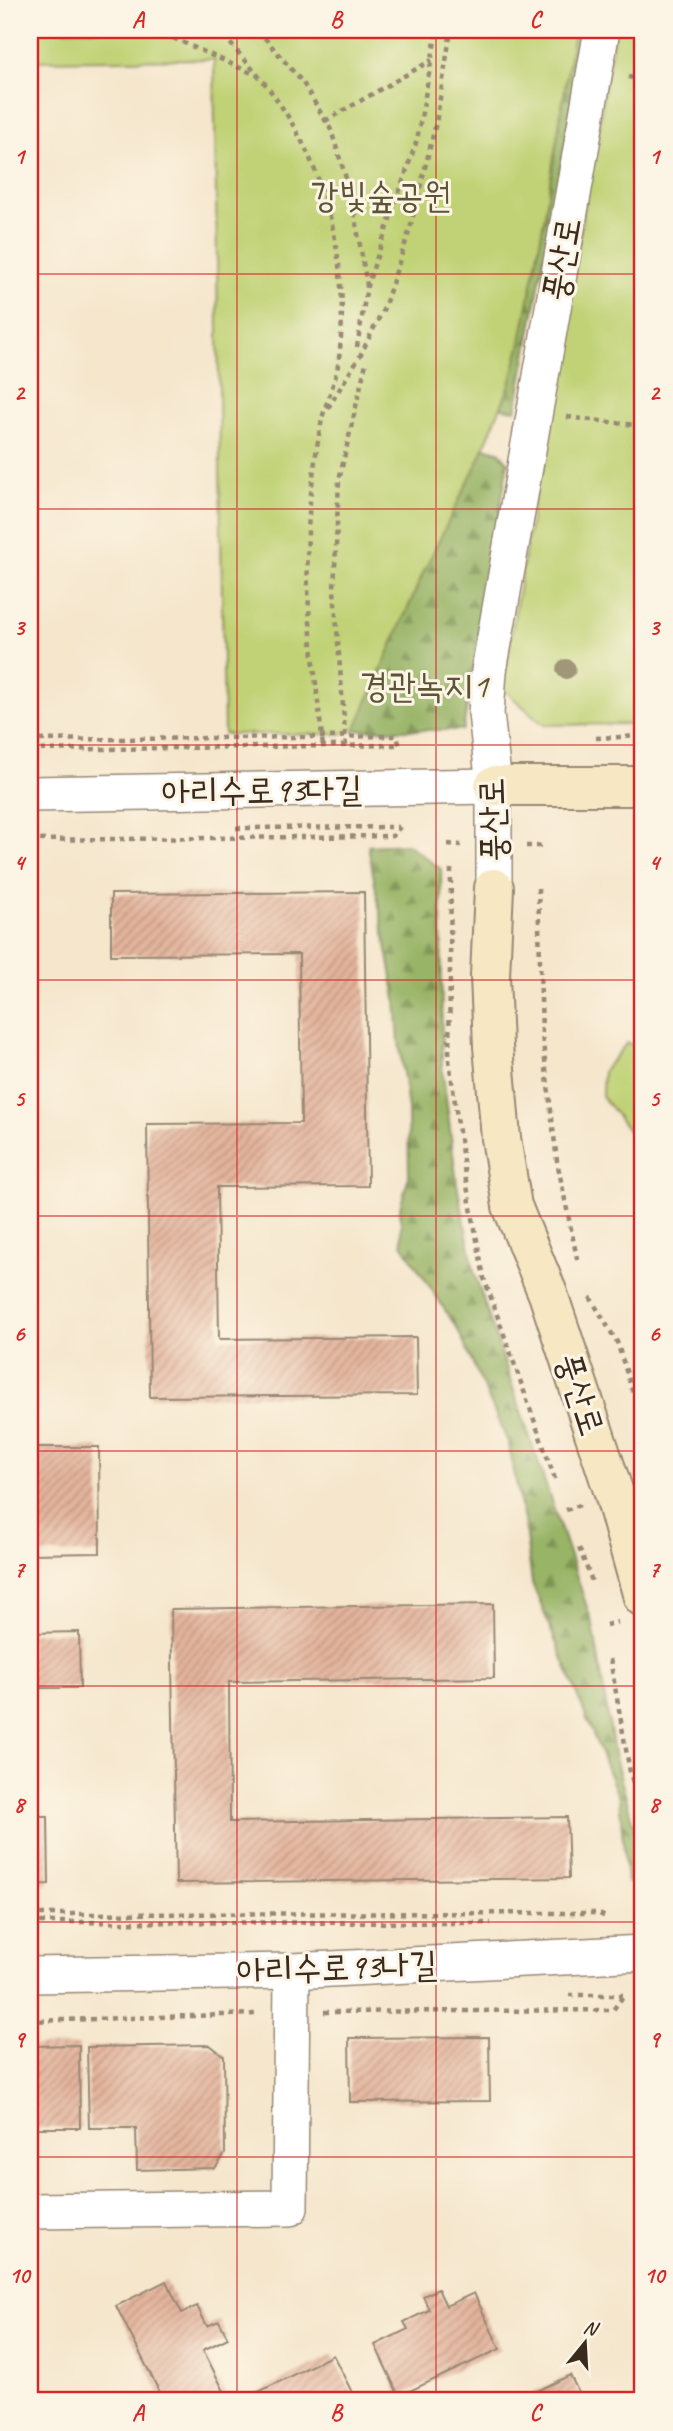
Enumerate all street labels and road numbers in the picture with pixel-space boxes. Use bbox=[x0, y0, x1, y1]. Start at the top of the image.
street label: 풍산로 bbox=[532, 214, 591, 305]
street label: 아리수로93다길 bbox=[161, 766, 363, 815]
street label: 풍산로 bbox=[469, 777, 516, 863]
street label: 풍산로 bbox=[546, 1347, 615, 1441]
street label: 아리수로93나길 bbox=[236, 1942, 438, 1993]

